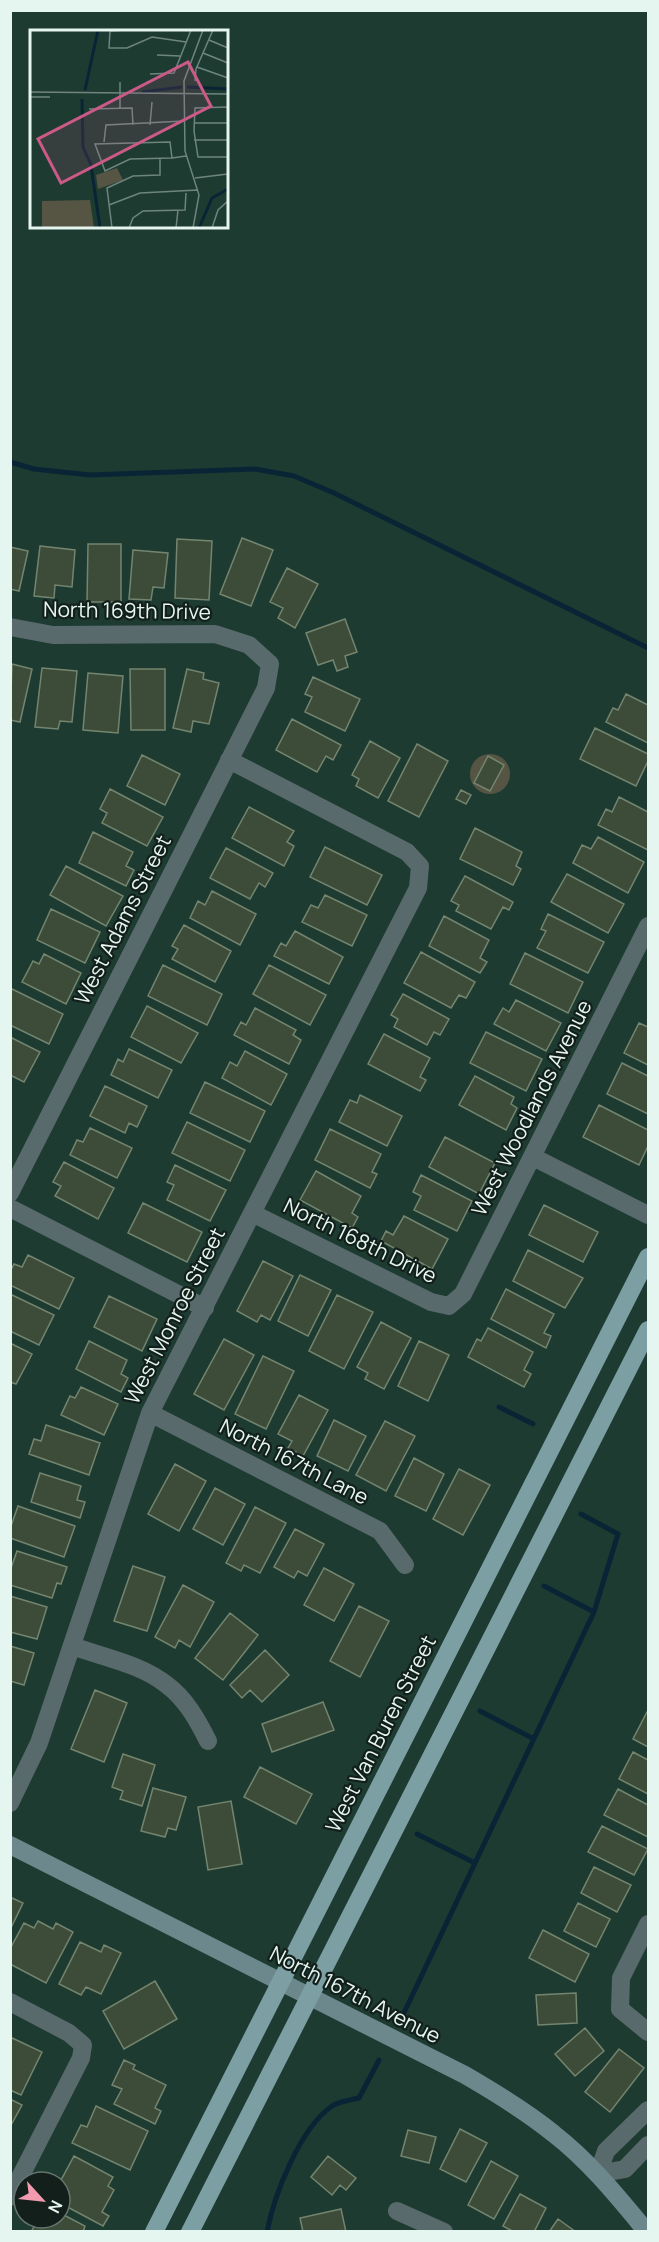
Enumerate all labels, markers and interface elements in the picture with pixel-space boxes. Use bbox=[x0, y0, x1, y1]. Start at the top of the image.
inset map bbox=[30, 30, 228, 228]
street label: North 169th Drive bbox=[43, 595, 211, 625]
street label: West Adams Street bbox=[67, 830, 177, 1009]
street label: West Woodlands Avenue bbox=[464, 995, 598, 1220]
street label: North 168th Drive bbox=[279, 1191, 442, 1289]
street label: West Monroe Street bbox=[117, 1222, 231, 1409]
street label: North 167th Lane bbox=[215, 1412, 374, 1511]
street label: West Van Buren Street bbox=[318, 1630, 442, 1837]
street label: North 167th Avenue bbox=[265, 1939, 446, 2049]
north arrow bbox=[12, 2170, 72, 2230]
text: N bbox=[43, 2197, 68, 2217]

